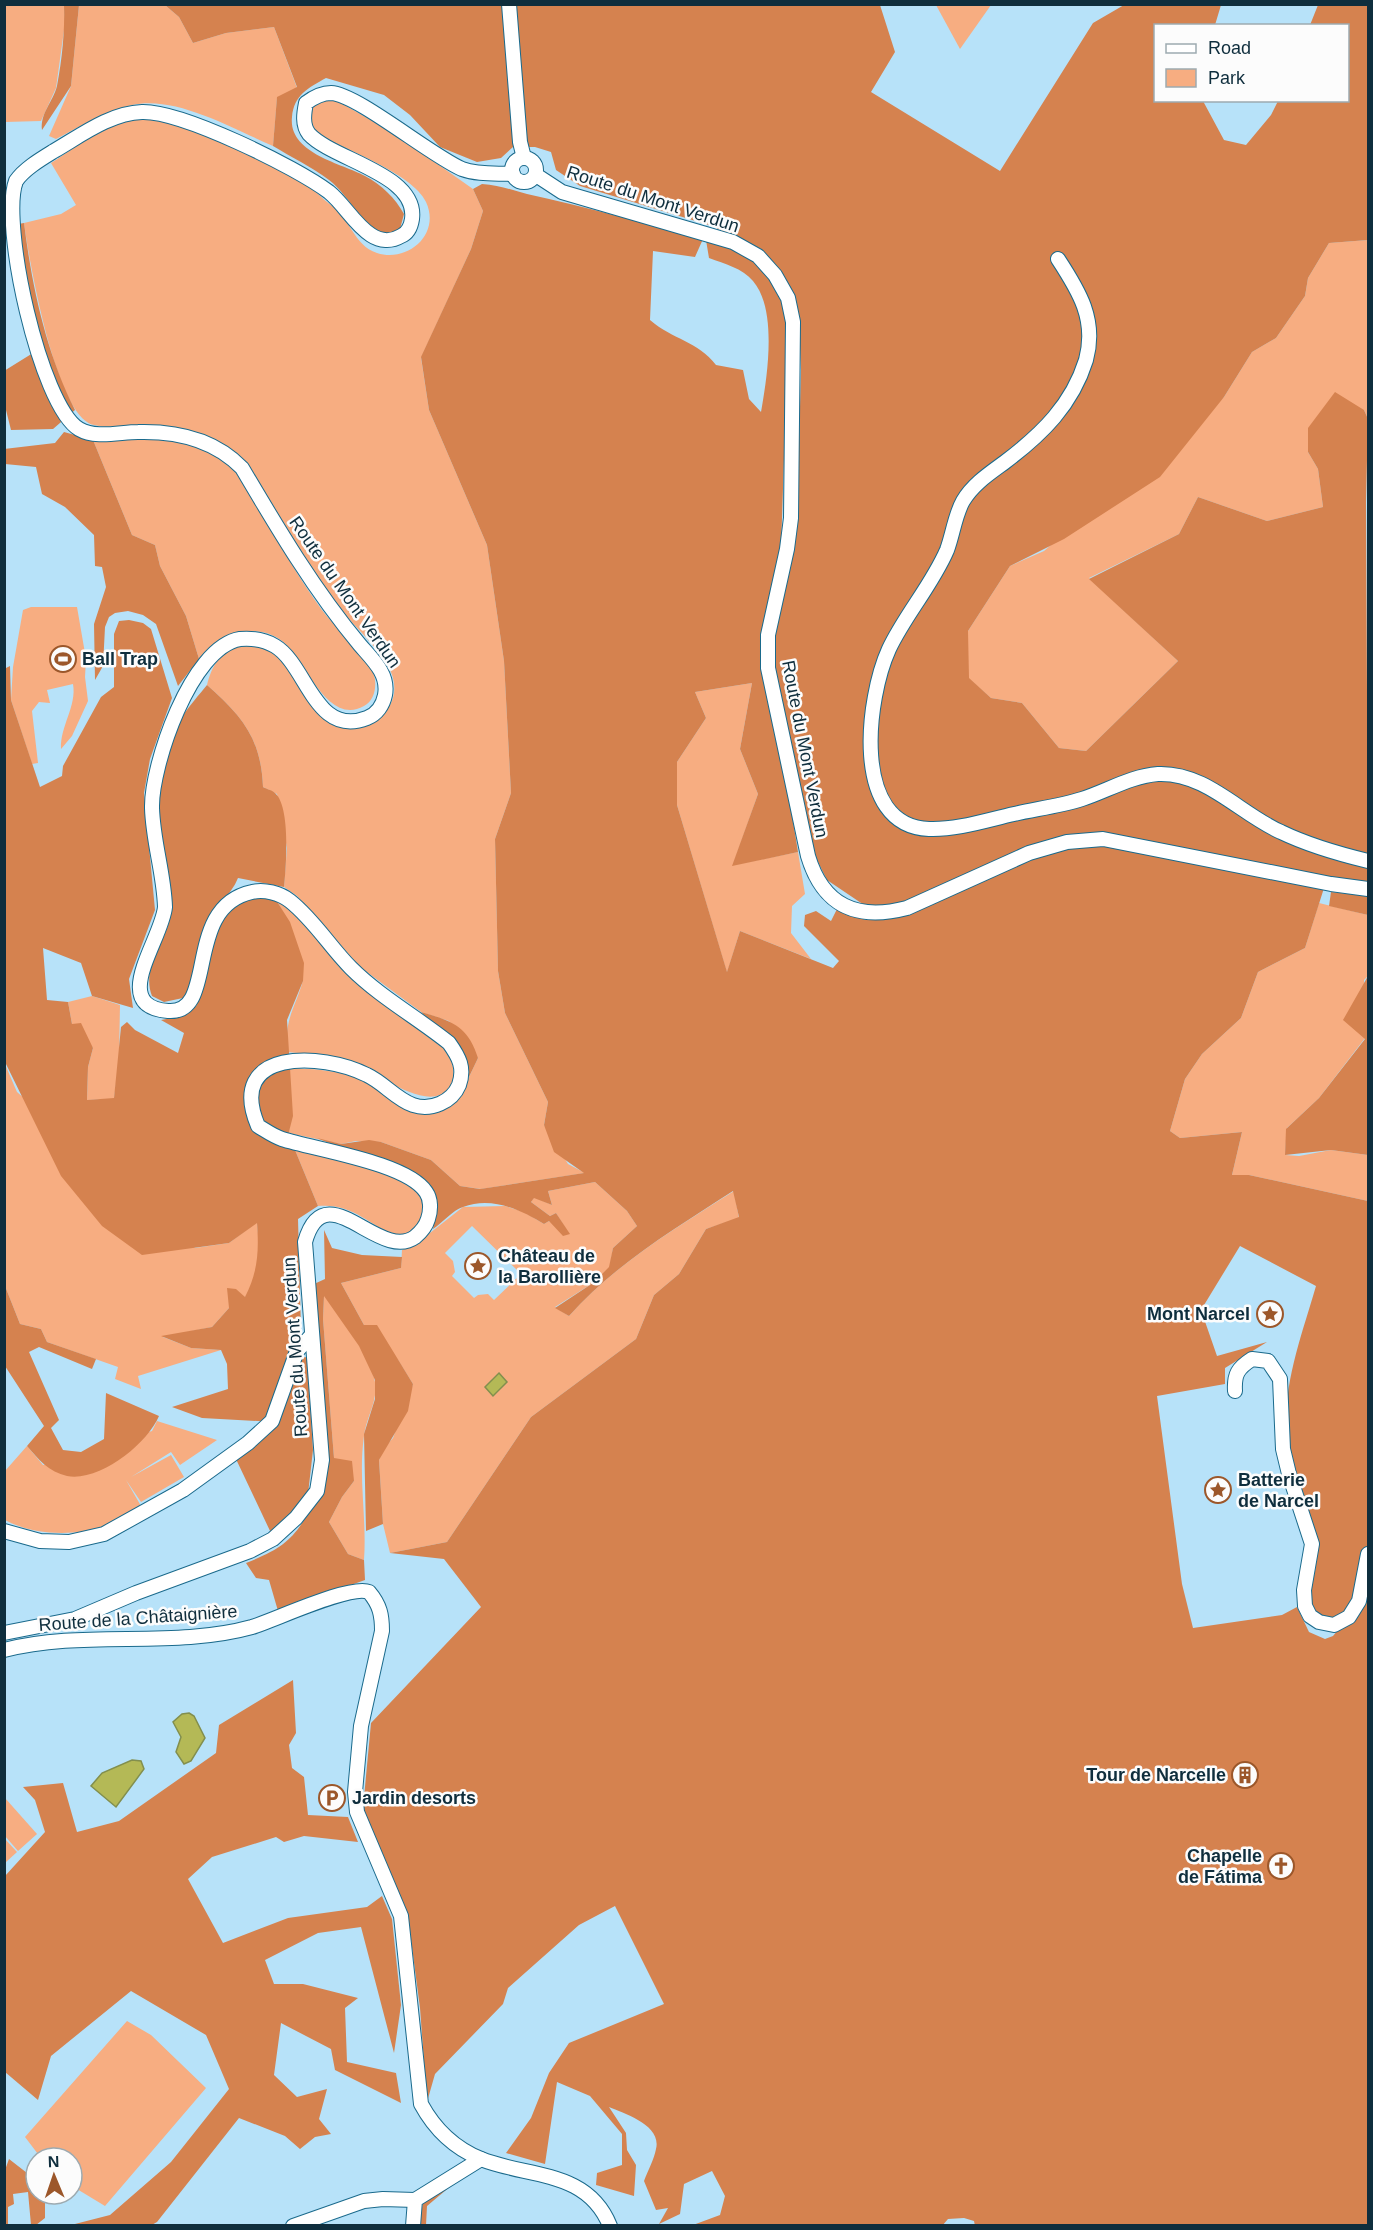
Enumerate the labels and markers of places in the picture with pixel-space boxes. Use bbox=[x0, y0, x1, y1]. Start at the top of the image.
sports icon: Ball Trap bbox=[48, 644, 78, 674]
place label: Ball Trap bbox=[82, 649, 158, 669]
place label: Château de la Barollière bbox=[498, 1246, 601, 1287]
place icon: Château de la Barollière bbox=[463, 1251, 493, 1281]
place icon: Mont Narcel bbox=[1255, 1299, 1285, 1329]
place label: Mont Narcel bbox=[1147, 1304, 1250, 1324]
place label: Batterie de Narcel bbox=[1238, 1470, 1319, 1511]
place icon: Batterie de Narcel bbox=[1203, 1475, 1233, 1505]
building icon: Tour de Narcelle bbox=[1230, 1760, 1260, 1790]
place label: Tour de Narcelle bbox=[1086, 1765, 1226, 1785]
parking icon: Jardin desorts bbox=[317, 1783, 347, 1813]
place label: Jardin desorts bbox=[352, 1788, 476, 1808]
place label: Chapelle de Fátima bbox=[1178, 1846, 1263, 1887]
church icon: Chapelle de Fátima bbox=[1266, 1851, 1296, 1881]

